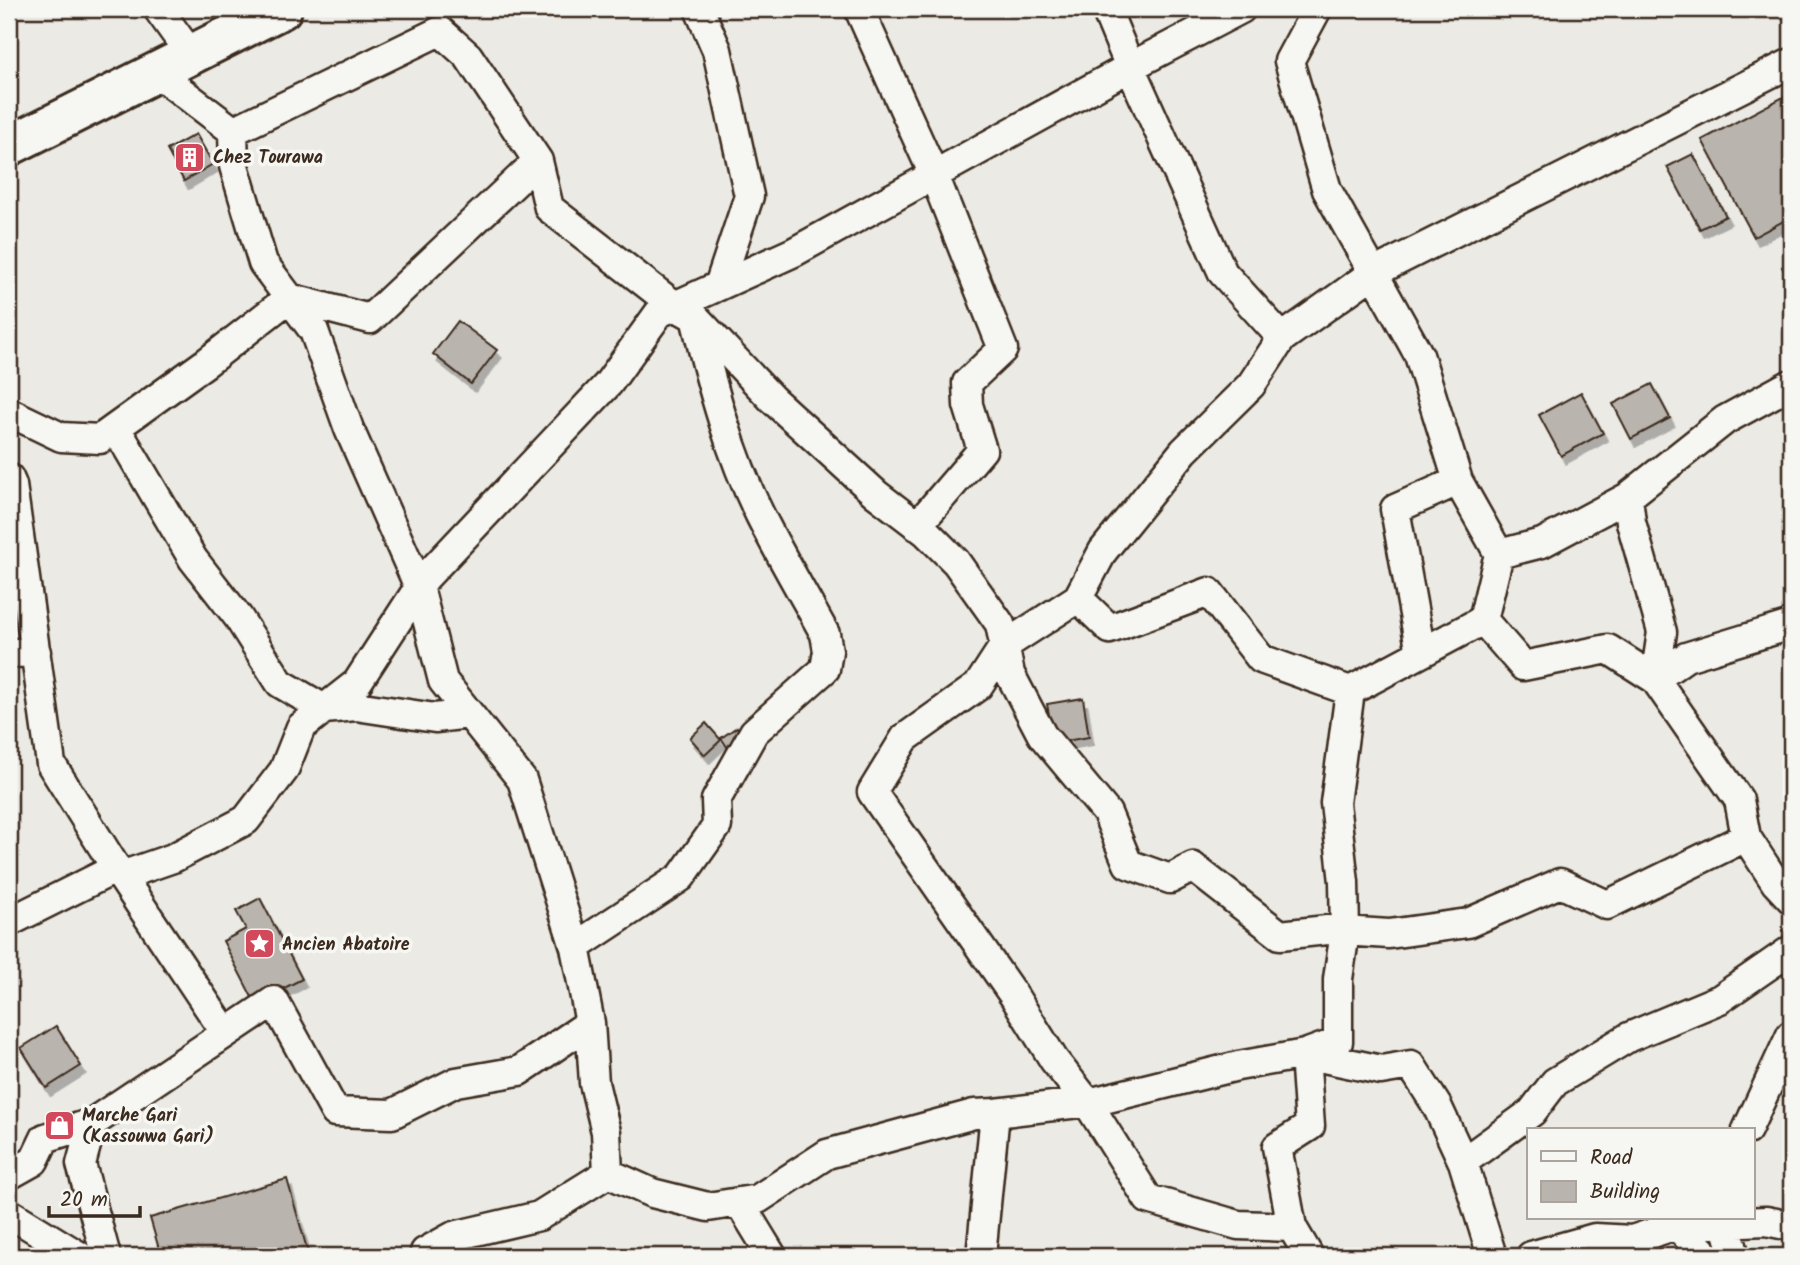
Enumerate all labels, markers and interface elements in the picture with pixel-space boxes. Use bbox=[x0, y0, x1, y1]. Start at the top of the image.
building icon: Chez Tourawa bbox=[173, 140, 207, 174]
place label: Chez Tourawa bbox=[213, 144, 323, 173]
place icon: Ancien Abatoire bbox=[242, 927, 276, 961]
place label: Ancien Abatoire bbox=[282, 931, 410, 960]
place label: Marche Gari (Kassouwa Gari) bbox=[82, 1102, 214, 1152]
shop icon: Marche Gari (Kassouwa Gari) bbox=[42, 1108, 76, 1142]
legend bbox=[1527, 1128, 1755, 1220]
text: Road bbox=[1590, 1142, 1633, 1175]
scale bar bbox=[49, 1174, 140, 1218]
text: Building bbox=[1590, 1176, 1660, 1209]
text: 20 m bbox=[60, 1184, 108, 1217]

